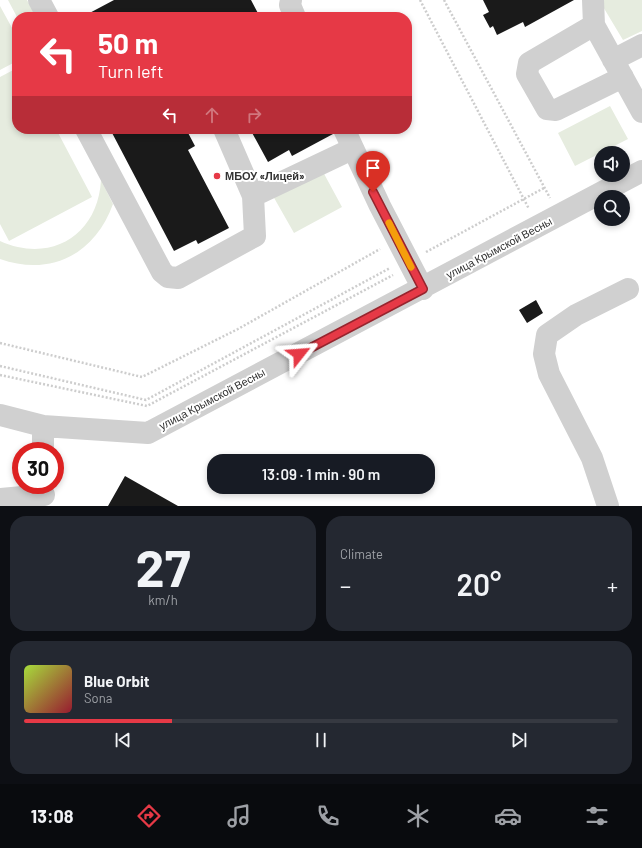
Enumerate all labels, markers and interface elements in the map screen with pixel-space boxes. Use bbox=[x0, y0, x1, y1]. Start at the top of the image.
text: 50 m bbox=[98, 26, 158, 60]
icon: left bbox=[32, 28, 84, 80]
text: Turn left bbox=[98, 60, 164, 82]
icon: left bbox=[159, 104, 181, 126]
icon: ahead bbox=[201, 104, 223, 126]
icon: right bbox=[243, 104, 265, 126]
map controls bbox=[594, 146, 630, 226]
button: sound bbox=[594, 146, 630, 182]
pin bbox=[356, 151, 390, 192]
icon: arrive bbox=[362, 157, 384, 179]
place label: МБОУ «Лицей» bbox=[225, 169, 305, 182]
marker: МБОУ «Лицей» bbox=[212, 171, 222, 181]
button: search bbox=[594, 190, 630, 226]
street label: улица Крымской Весны bbox=[443, 214, 554, 281]
position arrow bbox=[278, 333, 320, 375]
street label: улица Крымской Весны bbox=[156, 365, 267, 432]
speed limit sign: 30 bbox=[12, 442, 64, 494]
text: 13:09 · 1 min · 90 m bbox=[262, 465, 380, 483]
text: 27 bbox=[136, 535, 190, 597]
text: Climate bbox=[340, 546, 383, 562]
text: 20° bbox=[457, 566, 501, 602]
text: − bbox=[340, 572, 351, 598]
text: + bbox=[607, 572, 618, 598]
text: km/h bbox=[148, 592, 178, 608]
text: Blue Orbit bbox=[84, 672, 149, 690]
text: Sona bbox=[84, 690, 112, 706]
icon: previous bbox=[112, 729, 134, 751]
icon: pause bbox=[310, 729, 332, 751]
icon: next bbox=[508, 729, 530, 751]
icon: directions bbox=[135, 802, 163, 830]
icon: music bbox=[225, 802, 253, 830]
icon: phone bbox=[314, 802, 342, 830]
icon: climate bbox=[404, 802, 432, 830]
icon: car bbox=[494, 802, 522, 830]
icon: filters bbox=[583, 802, 611, 830]
text: 13:08 bbox=[31, 805, 73, 827]

